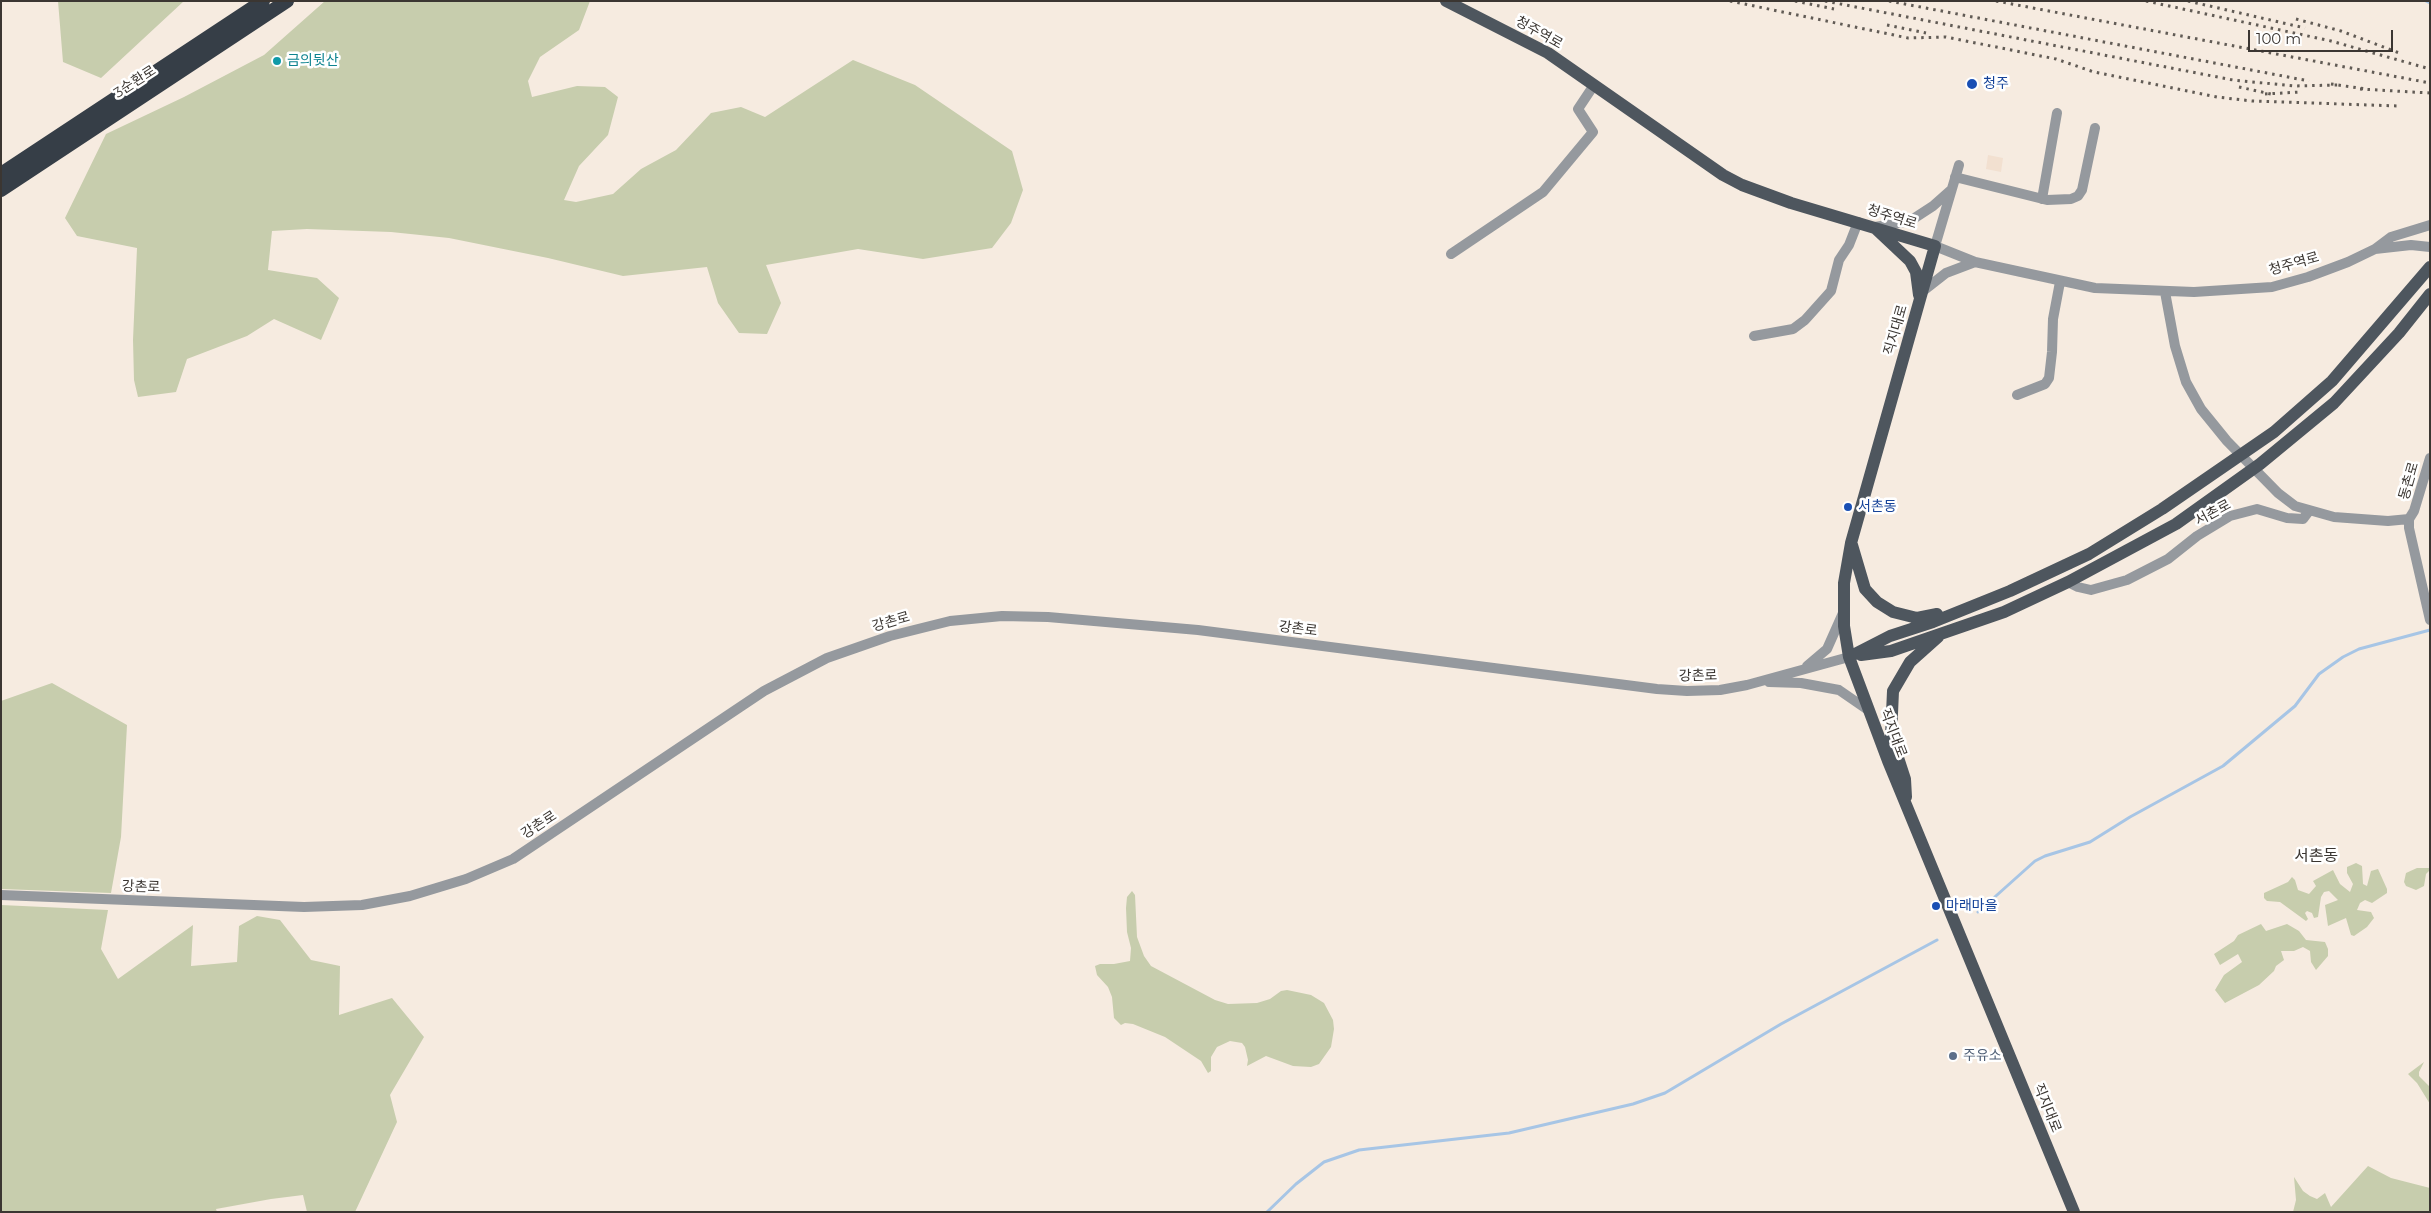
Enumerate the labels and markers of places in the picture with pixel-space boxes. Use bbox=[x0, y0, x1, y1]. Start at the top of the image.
place label: 금의뒷산 bbox=[287, 53, 339, 69]
marker: 금의뒷산 bbox=[271, 55, 283, 67]
place label: 청주 bbox=[1983, 76, 2009, 92]
marker: 청주 bbox=[1965, 77, 1979, 91]
place label: 서촌동 bbox=[1858, 499, 1897, 515]
marker: 서촌동 bbox=[1842, 501, 1854, 513]
place label: 마래마을 bbox=[1946, 898, 1998, 914]
marker: 마래마을 bbox=[1930, 900, 1942, 912]
place label: 주유소 bbox=[1963, 1048, 2002, 1064]
marker: 주유소 bbox=[1947, 1050, 1959, 1062]

